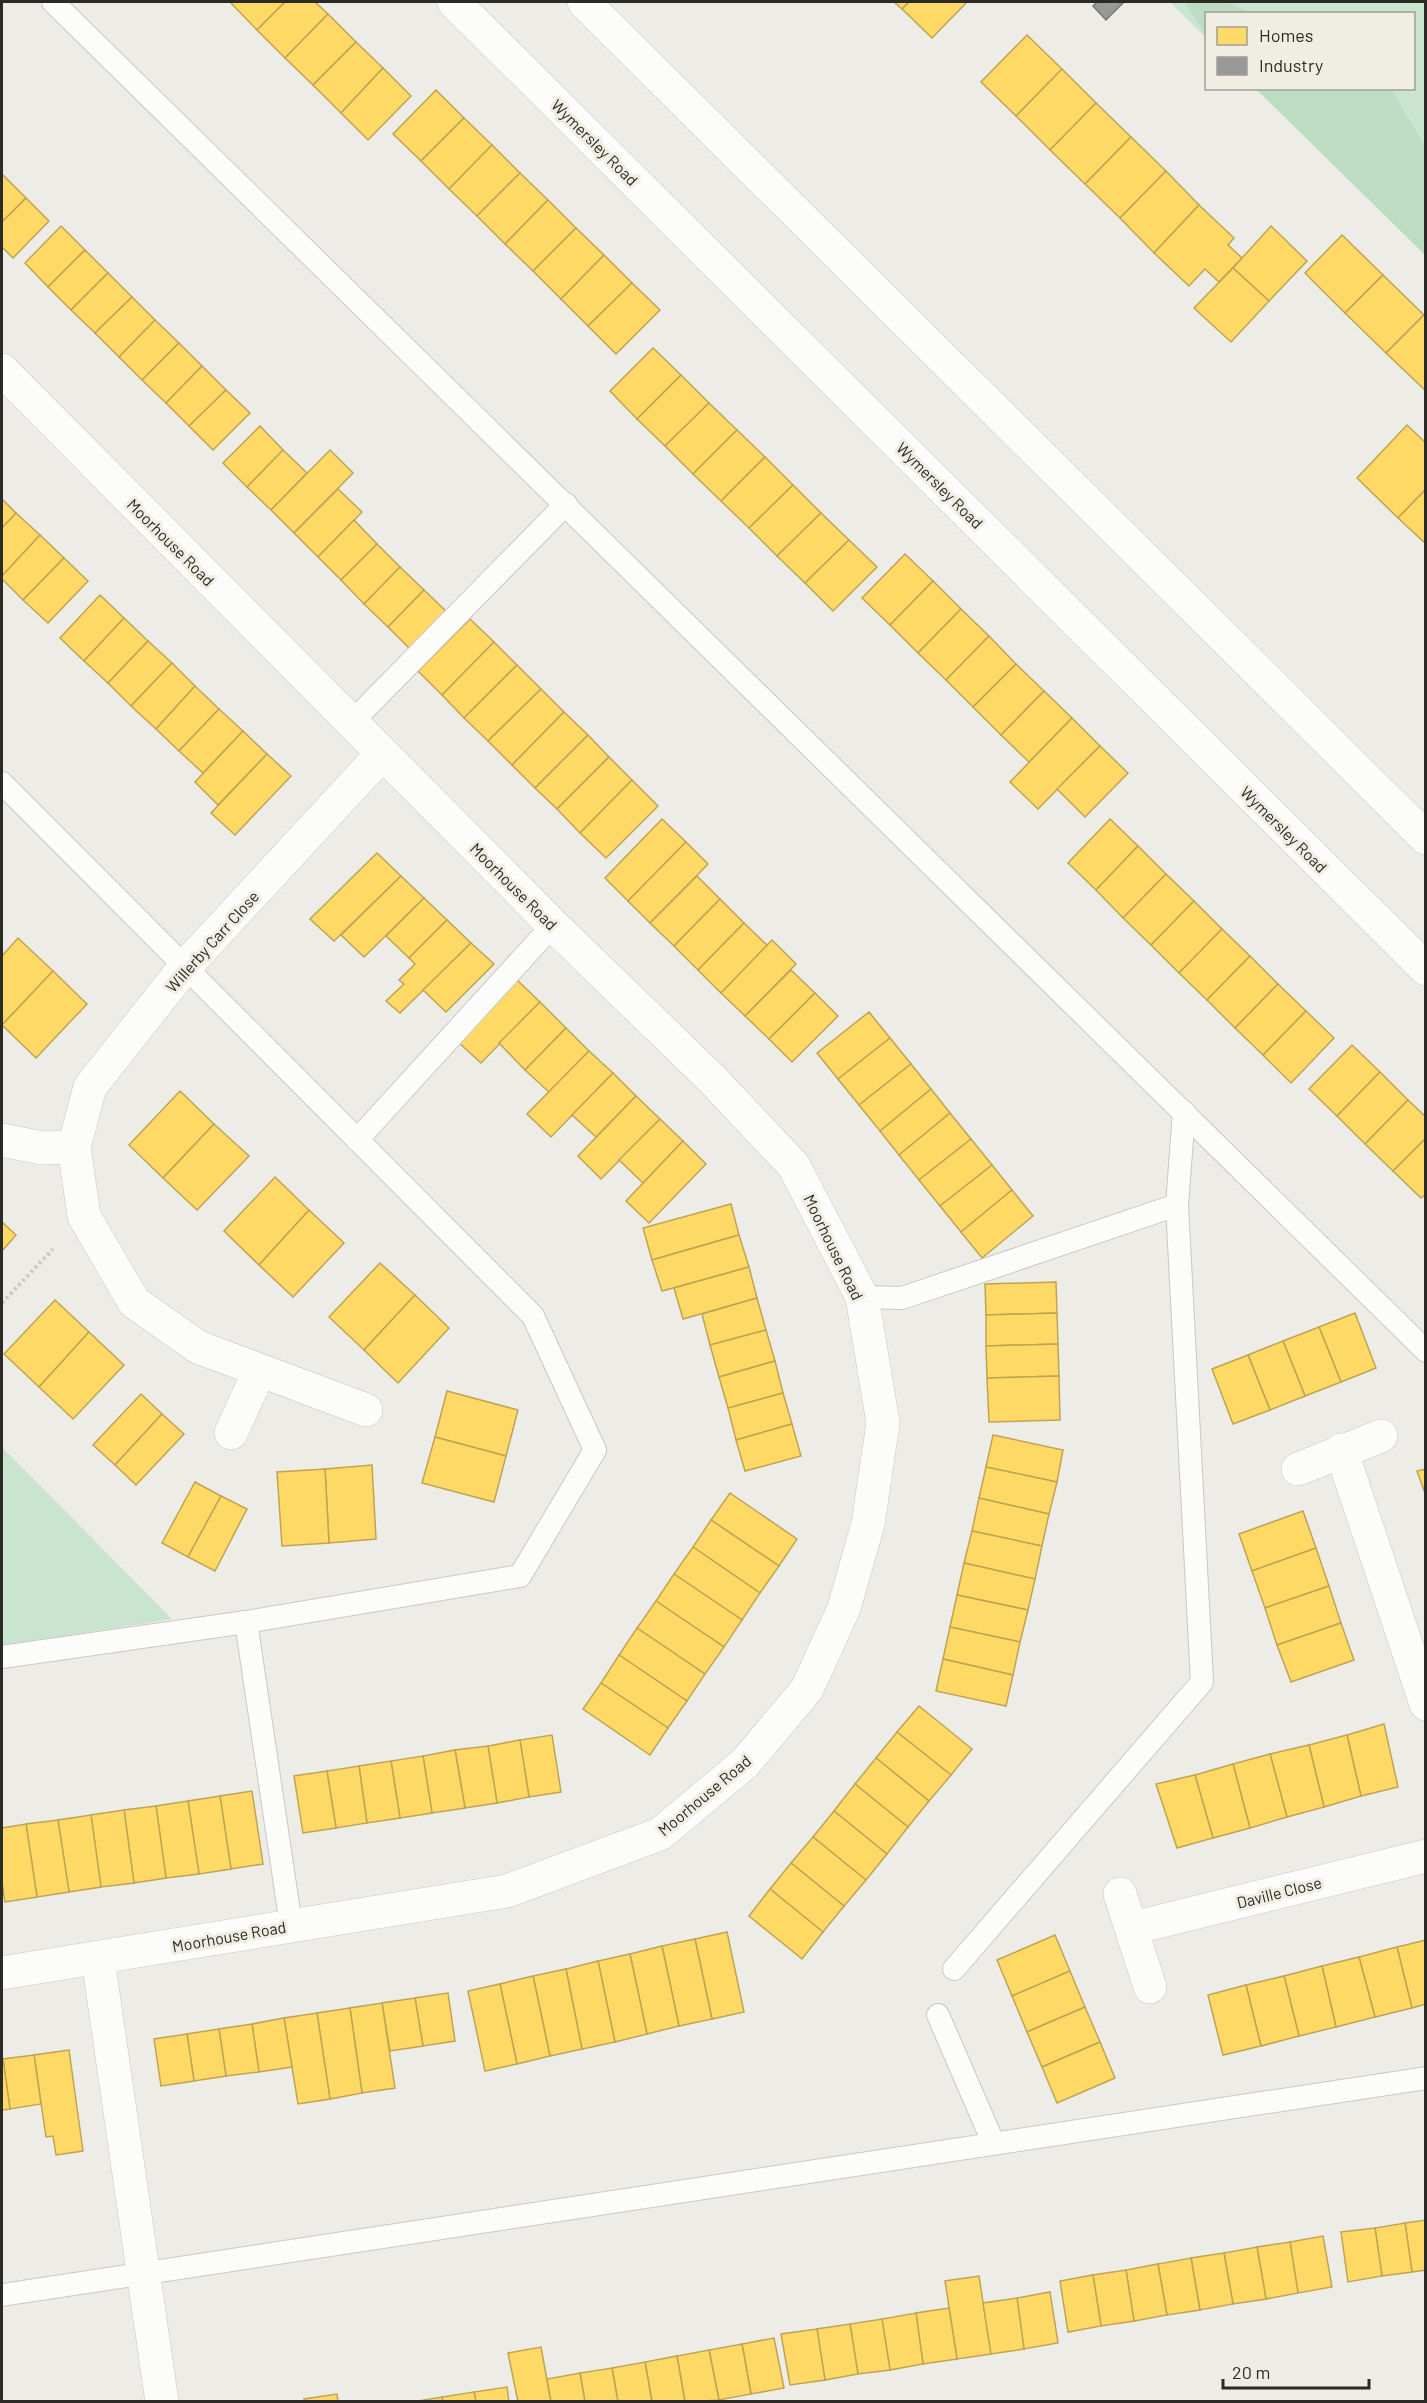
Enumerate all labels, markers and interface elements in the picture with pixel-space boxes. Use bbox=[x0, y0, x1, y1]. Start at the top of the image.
legend bbox=[1205, 12, 1415, 90]
text: Homes bbox=[1259, 24, 1313, 46]
text: Industry bbox=[1259, 54, 1323, 76]
street label: Wymersley Road bbox=[548, 95, 642, 189]
street label: Wymersley Road bbox=[893, 438, 987, 532]
street label: Moorhouse Road bbox=[124, 495, 218, 589]
street label: Wymersley Road bbox=[1237, 782, 1331, 876]
street label: Moorhouse Road bbox=[467, 839, 561, 933]
street label: Willerby Carr Close bbox=[161, 886, 263, 996]
street label: Moorhouse Road bbox=[800, 1191, 868, 1303]
street label: Moorhouse Road bbox=[654, 1751, 754, 1839]
street label: Daville Close bbox=[1235, 1872, 1323, 1912]
street label: Moorhouse Road bbox=[171, 1917, 287, 1955]
scale bar bbox=[1223, 2352, 1368, 2390]
text: 20 m bbox=[1232, 2361, 1270, 2383]

